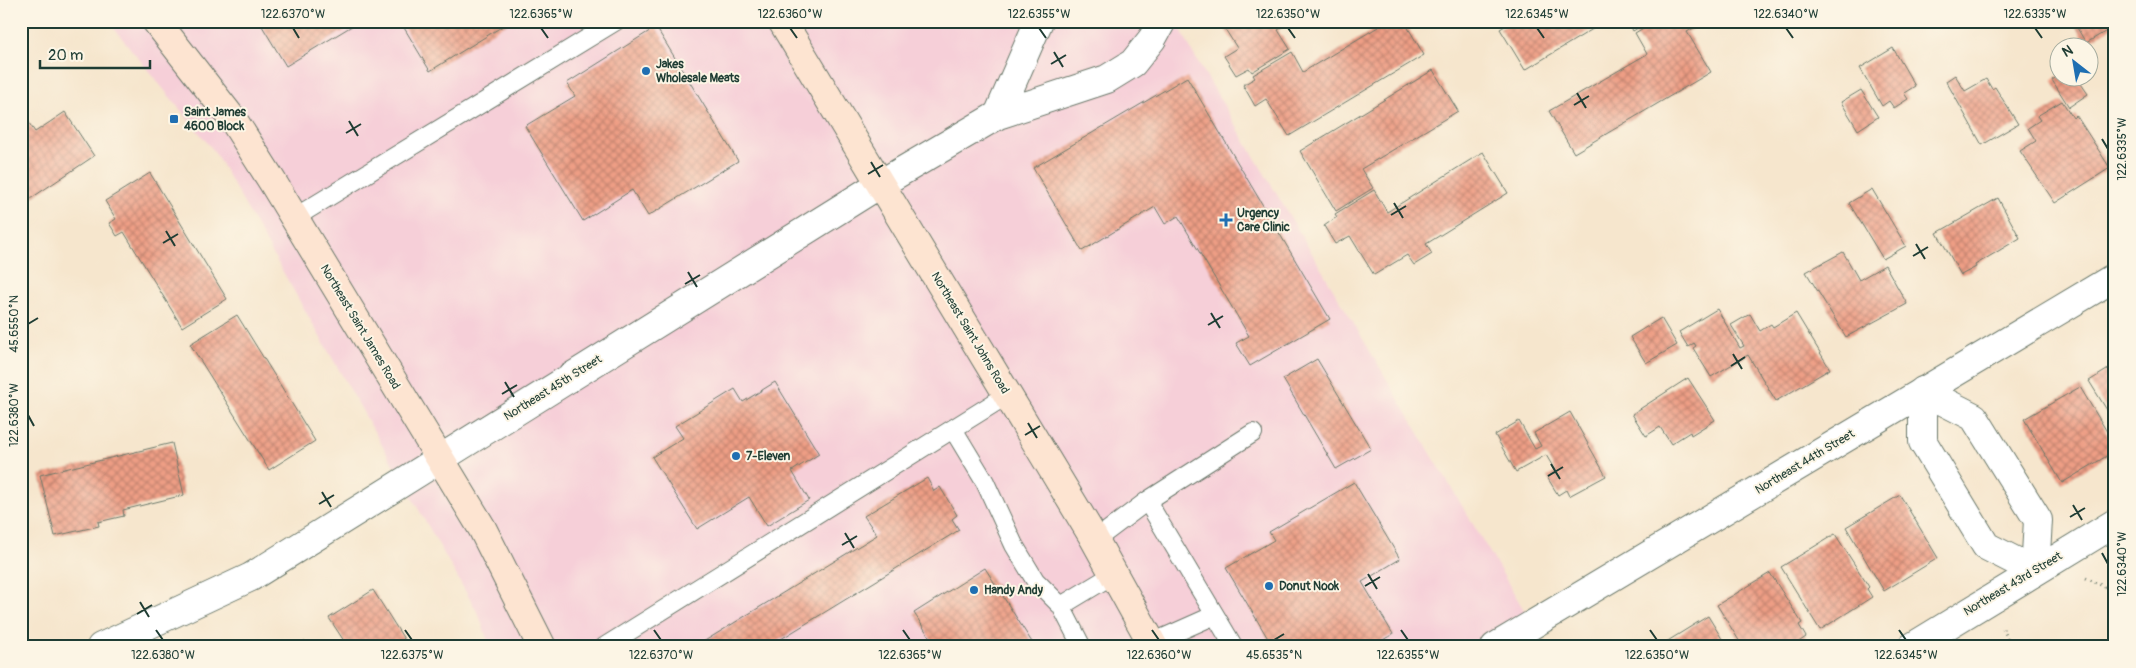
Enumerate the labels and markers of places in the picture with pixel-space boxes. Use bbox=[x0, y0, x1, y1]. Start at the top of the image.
place label: Jakes Wholesale Meats bbox=[656, 57, 740, 86]
marker: Jakes Wholesale Meats bbox=[640, 65, 652, 77]
place label: Saint James 4600 Block bbox=[183, 105, 247, 134]
marker: Saint James 4600 Block bbox=[168, 113, 180, 125]
place label: Urgency Care Clinic bbox=[1237, 206, 1290, 235]
marker: Urgency Care Clinic bbox=[1219, 213, 1233, 227]
place label: 7-Eleven bbox=[746, 449, 791, 464]
marker: 7-Eleven bbox=[730, 450, 742, 462]
place label: Donut Nook bbox=[1279, 579, 1340, 594]
marker: Donut Nook bbox=[1263, 580, 1275, 592]
place label: Handy Andy bbox=[984, 583, 1044, 598]
marker: Handy Andy bbox=[968, 584, 980, 596]

